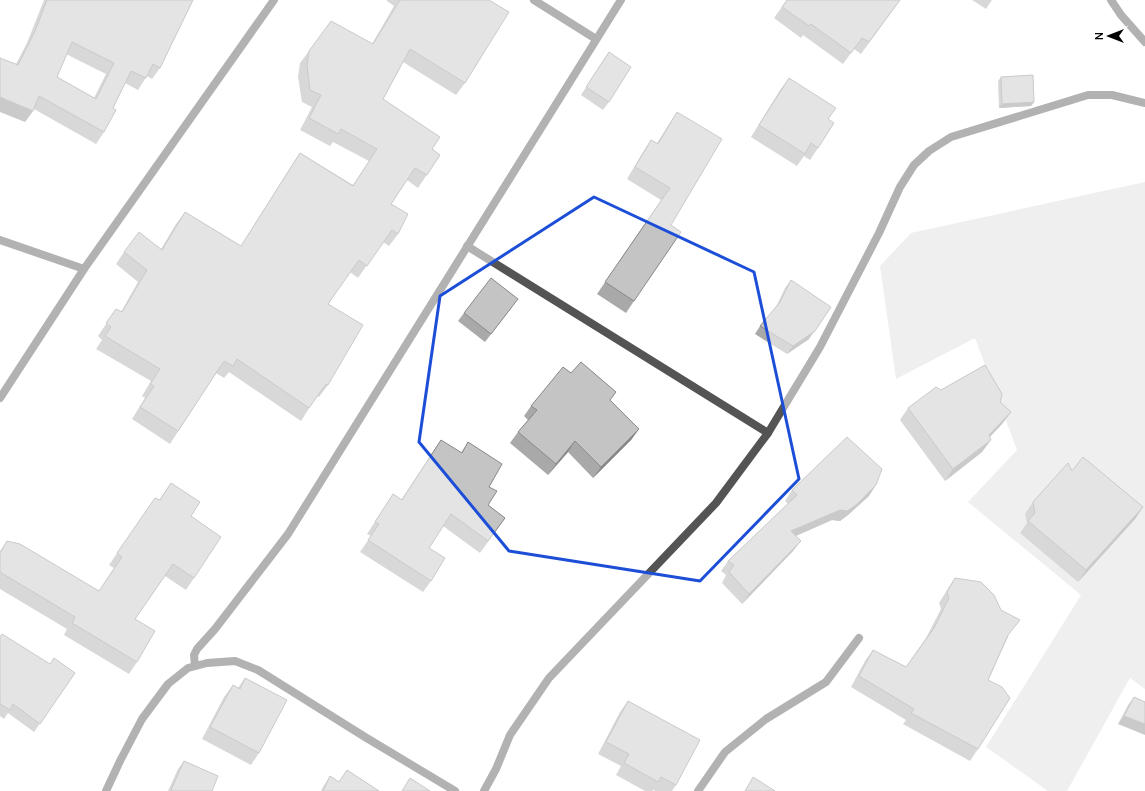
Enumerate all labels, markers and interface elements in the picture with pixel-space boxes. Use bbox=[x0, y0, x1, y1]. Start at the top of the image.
north arrow bbox=[1089, 16, 1129, 56]
text: N bbox=[1091, 32, 1106, 40]

